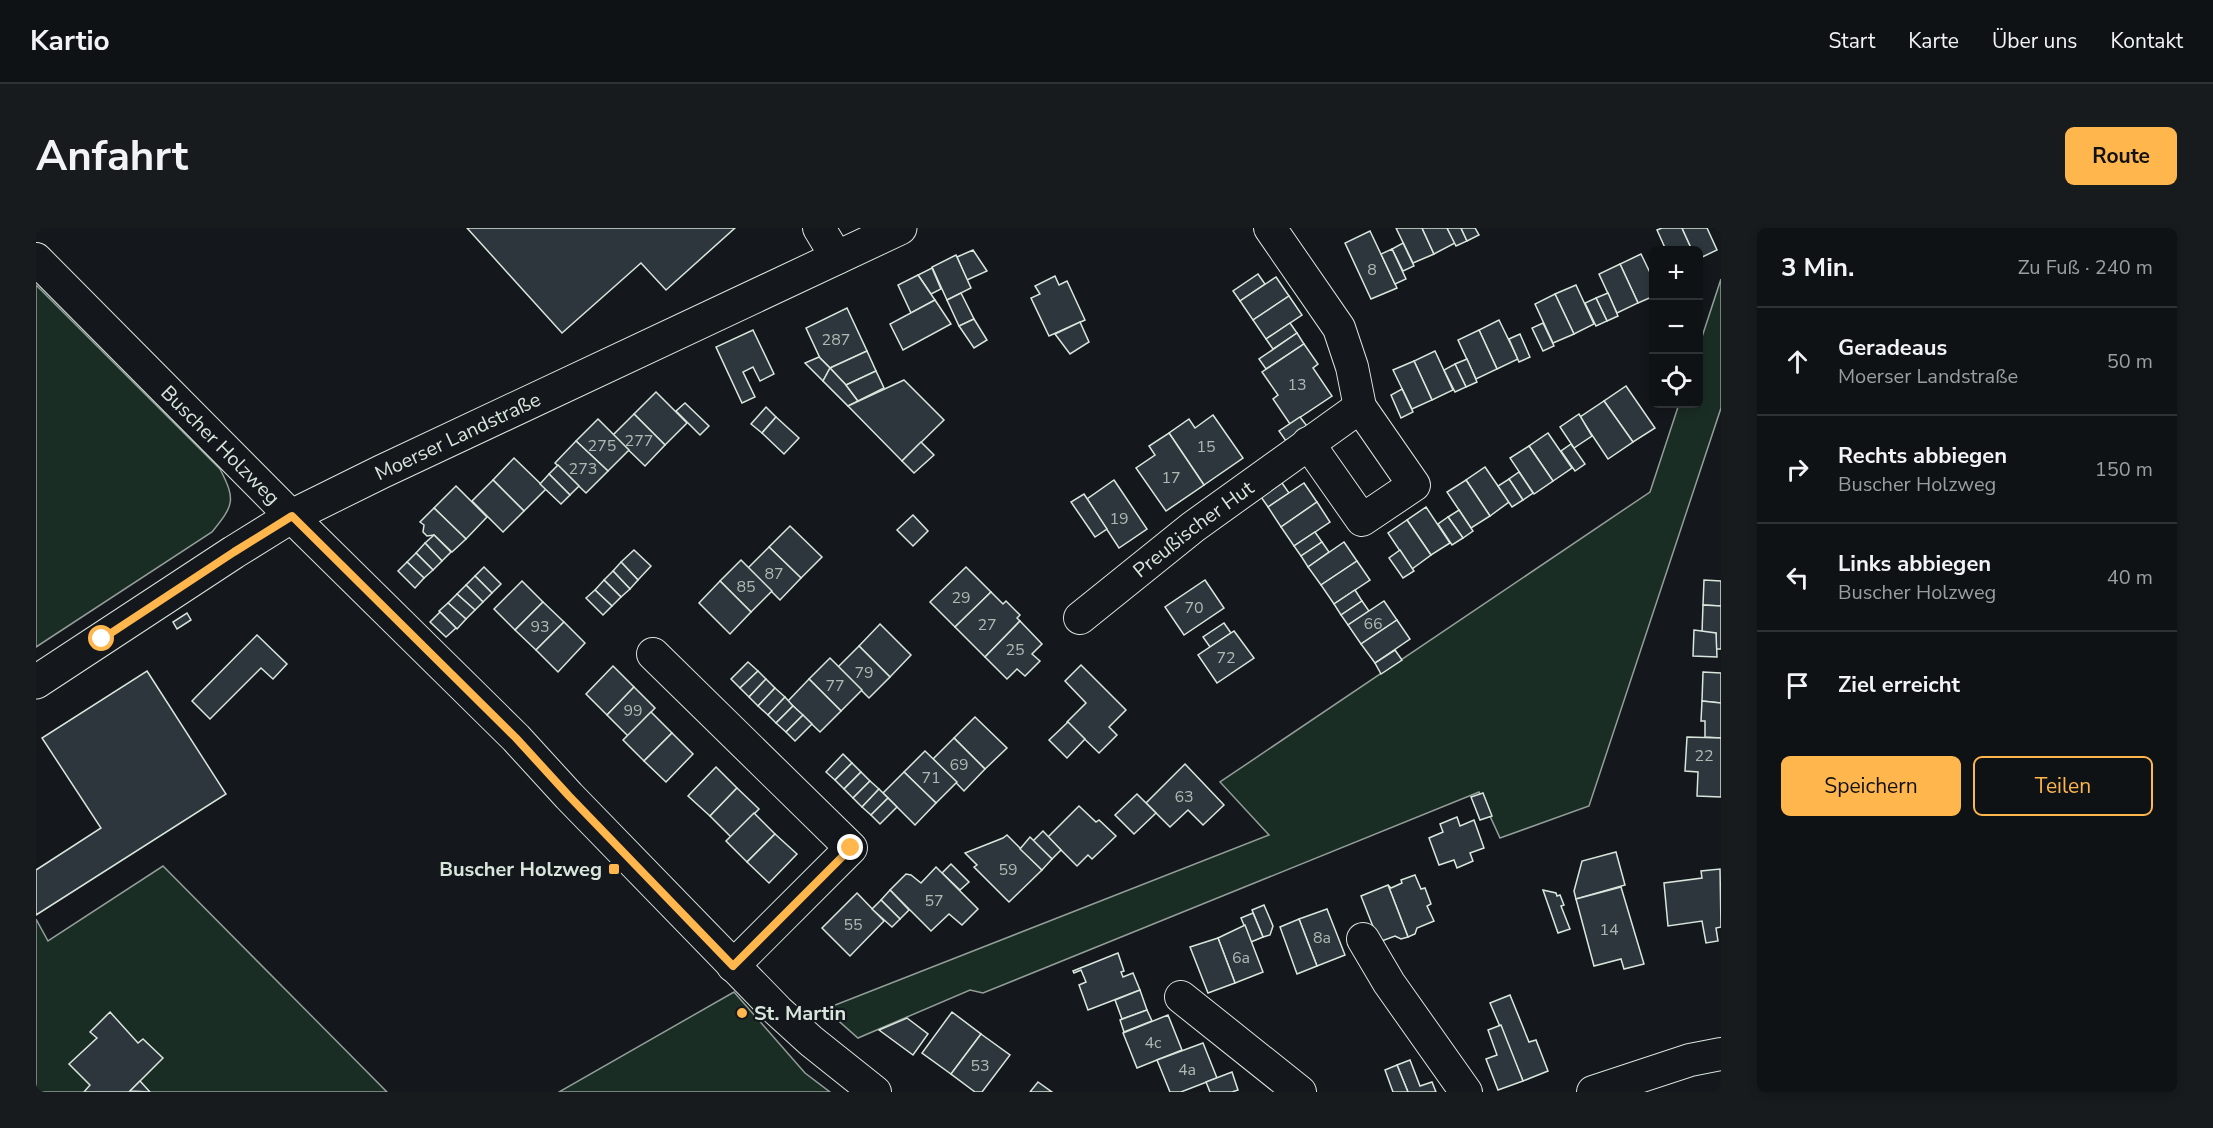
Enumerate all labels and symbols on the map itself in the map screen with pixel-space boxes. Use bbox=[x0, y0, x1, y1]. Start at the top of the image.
house number: 8 bbox=[1367, 259, 1377, 281]
house number: 287 bbox=[822, 329, 850, 351]
house number: 13 bbox=[1287, 374, 1307, 396]
street label: Buscher Holzweg bbox=[155, 380, 286, 511]
street label: Moerser Landstraße bbox=[370, 386, 545, 487]
house number: 277 bbox=[625, 430, 653, 452]
house number: 275 bbox=[588, 435, 616, 457]
house number: 15 bbox=[1196, 436, 1216, 458]
house number: 273 bbox=[569, 458, 597, 480]
house number: 17 bbox=[1161, 467, 1181, 489]
street label: Preußischer Hut bbox=[1128, 474, 1260, 584]
house number: 19 bbox=[1109, 508, 1129, 530]
house number: 87 bbox=[764, 563, 784, 585]
house number: 85 bbox=[736, 576, 756, 598]
house number: 29 bbox=[951, 587, 971, 609]
house number: 70 bbox=[1184, 597, 1204, 619]
house number: 66 bbox=[1363, 613, 1383, 635]
house number: 27 bbox=[977, 614, 997, 636]
house number: 93 bbox=[530, 616, 550, 638]
route start bbox=[88, 625, 114, 651]
house number: 25 bbox=[1005, 639, 1025, 661]
house number: 72 bbox=[1216, 647, 1236, 669]
house number: 79 bbox=[854, 662, 874, 684]
house number: 77 bbox=[825, 675, 845, 697]
house number: 99 bbox=[623, 700, 643, 722]
house number: 22 bbox=[1694, 745, 1714, 767]
house number: 69 bbox=[949, 754, 969, 776]
house number: 71 bbox=[921, 767, 941, 789]
house number: 63 bbox=[1174, 786, 1194, 808]
route end bbox=[837, 834, 863, 860]
place label: Buscher Holzweg bbox=[439, 856, 602, 883]
house number: 59 bbox=[998, 859, 1018, 881]
marker: Buscher Holzweg bbox=[607, 862, 621, 876]
house number: 57 bbox=[924, 890, 944, 912]
house number: 55 bbox=[843, 914, 863, 936]
house number: 14 bbox=[1599, 919, 1619, 941]
house number: 8a bbox=[1313, 927, 1331, 949]
house number: 6a bbox=[1232, 947, 1250, 969]
place label: St. Martin bbox=[754, 1000, 846, 1027]
marker: St. Martin bbox=[735, 1006, 749, 1020]
house number: 4c bbox=[1144, 1032, 1162, 1054]
house number: 53 bbox=[970, 1055, 990, 1077]
house number: 4a bbox=[1178, 1059, 1196, 1081]

